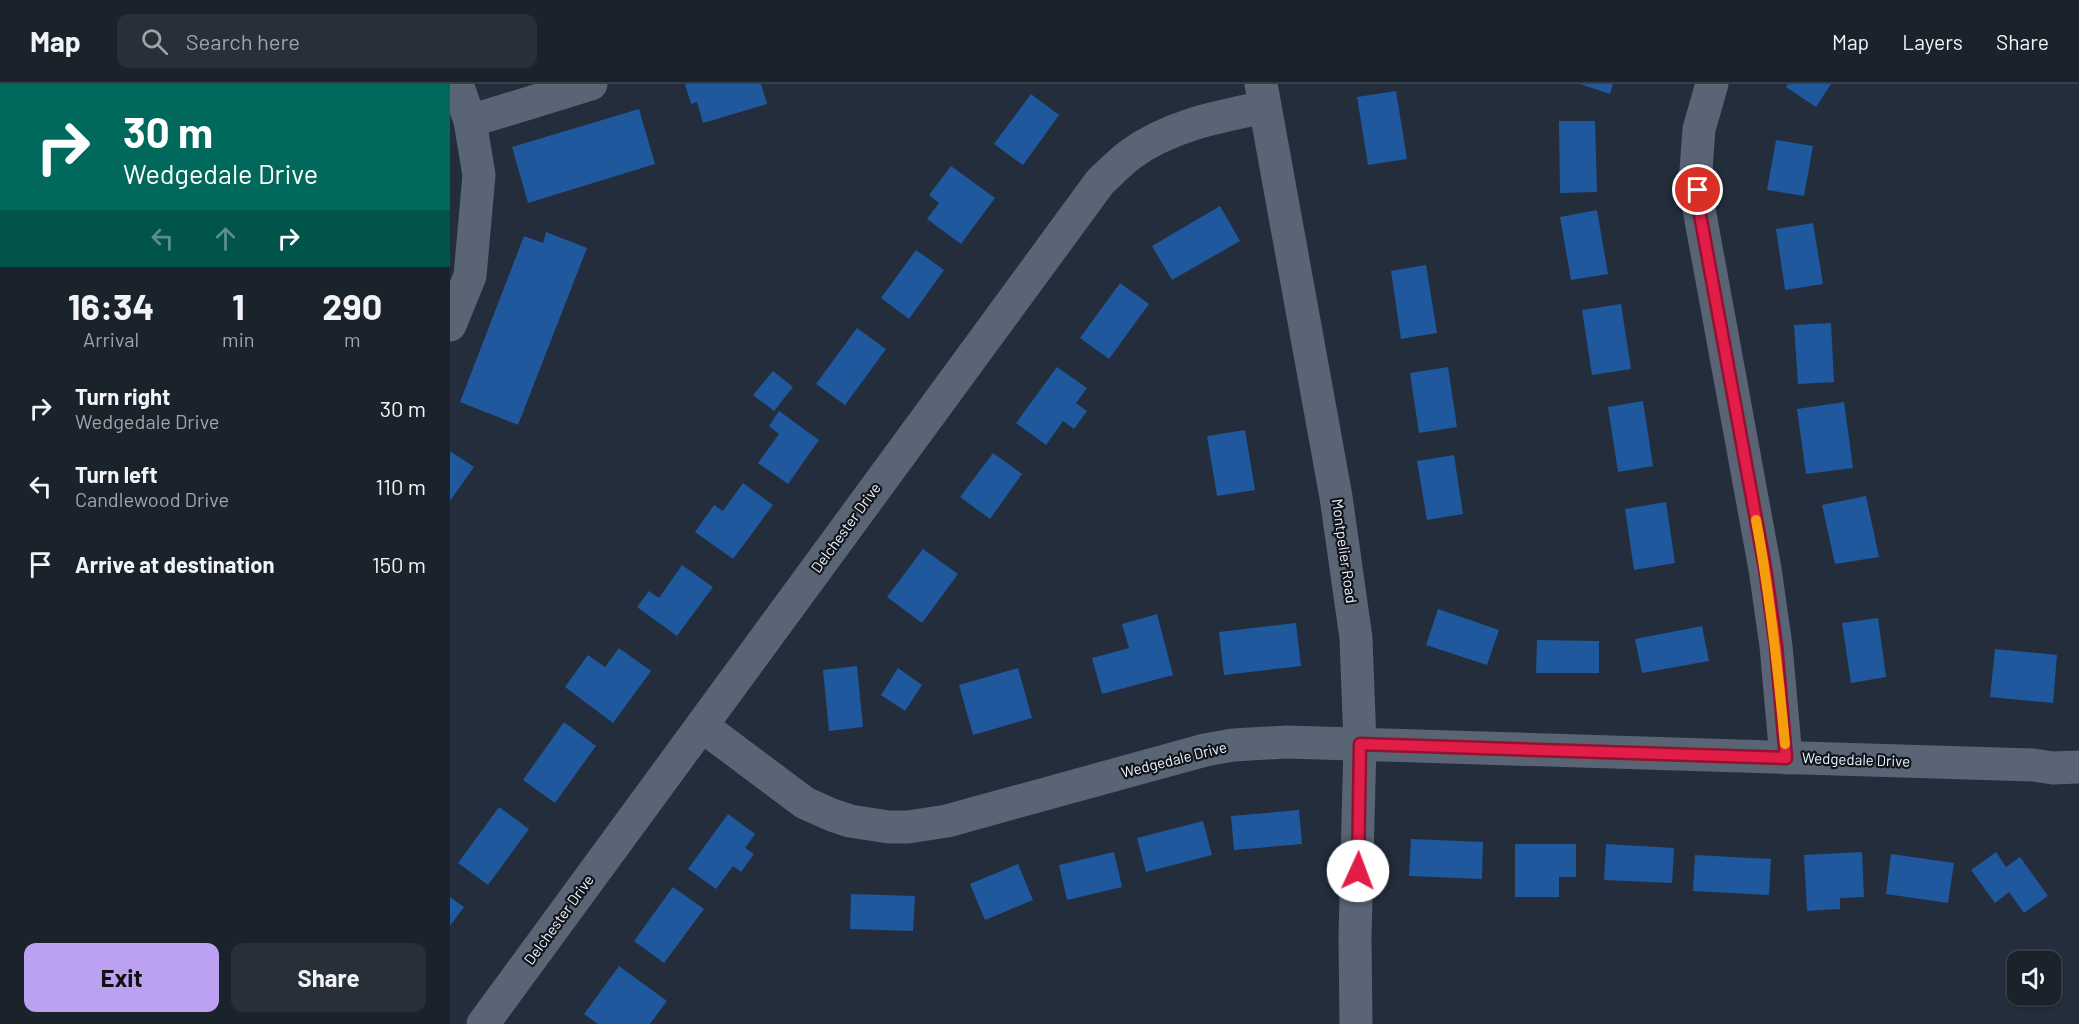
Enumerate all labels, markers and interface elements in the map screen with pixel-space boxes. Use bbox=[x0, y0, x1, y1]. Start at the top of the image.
search box bbox=[117, 14, 537, 68]
text: Map bbox=[30, 24, 81, 58]
icon: search bbox=[138, 25, 171, 58]
text: Search here bbox=[186, 28, 300, 54]
text: Map bbox=[1832, 29, 1869, 54]
text: Layers bbox=[1902, 29, 1963, 54]
text: Share bbox=[1996, 29, 2049, 54]
text: 30 m bbox=[123, 106, 213, 156]
icon: right bbox=[24, 108, 102, 186]
text: Wedgedale Drive bbox=[123, 157, 318, 189]
pin bbox=[1672, 164, 1723, 215]
icon: arrive bbox=[1681, 173, 1714, 206]
icon: left bbox=[146, 222, 179, 255]
icon: ahead bbox=[209, 222, 242, 255]
icon: right bbox=[272, 222, 305, 255]
text: 16:34 bbox=[68, 284, 154, 327]
text: 1 bbox=[232, 284, 245, 327]
text: 290 bbox=[322, 284, 382, 327]
text: Arrival bbox=[83, 327, 139, 351]
text: min bbox=[222, 327, 255, 351]
text: m bbox=[344, 327, 361, 351]
text: Turn right bbox=[75, 383, 170, 409]
icon: right bbox=[24, 392, 57, 425]
text: 30 m bbox=[380, 395, 426, 421]
text: Wedgedale Drive bbox=[75, 409, 219, 433]
text: Turn left bbox=[75, 461, 158, 487]
icon: left bbox=[24, 470, 57, 503]
text: 110 m bbox=[376, 473, 426, 499]
street label: Delchester Drive bbox=[807, 479, 884, 576]
text: Candlewood Drive bbox=[75, 487, 229, 511]
street label: Montpelier Road bbox=[1329, 497, 1361, 604]
icon: arrive bbox=[24, 548, 57, 581]
text: Arrive at destination bbox=[75, 551, 274, 577]
text: 150 m bbox=[372, 551, 426, 577]
street label: Wedgedale Drive bbox=[1119, 737, 1229, 781]
street label: Wedgedale Drive bbox=[1802, 748, 1911, 770]
position arrow bbox=[1326, 839, 1390, 903]
street label: Delchester Drive bbox=[520, 871, 597, 968]
button: Exit bbox=[24, 943, 219, 1012]
button: Share bbox=[231, 943, 426, 1012]
map controls bbox=[2007, 951, 2061, 1005]
button: sound bbox=[2007, 951, 2061, 1005]

